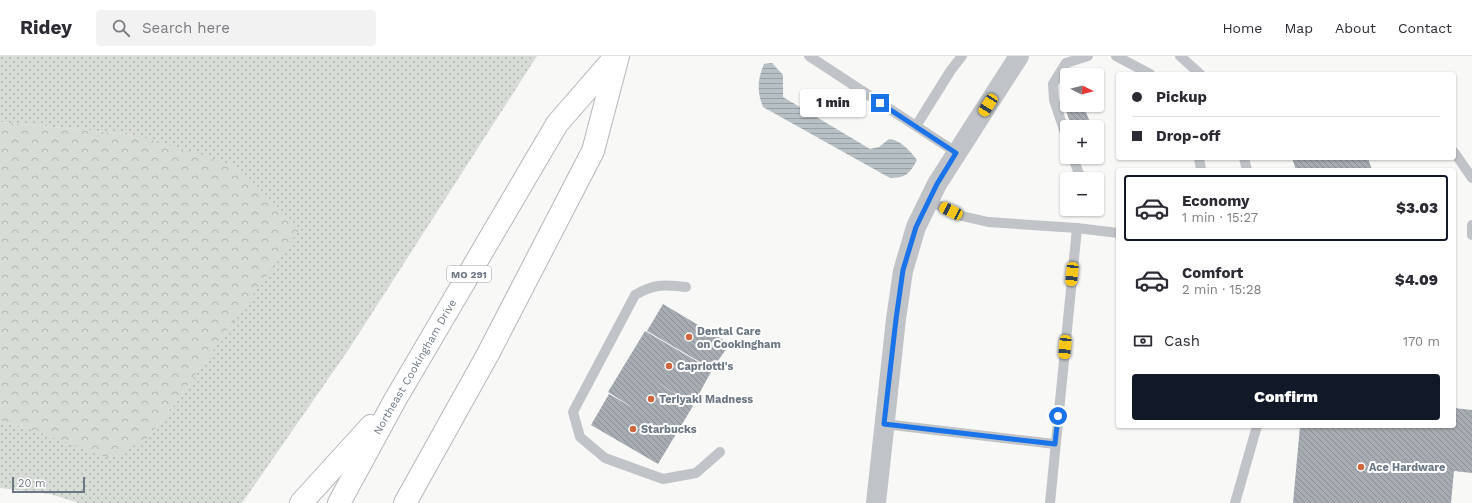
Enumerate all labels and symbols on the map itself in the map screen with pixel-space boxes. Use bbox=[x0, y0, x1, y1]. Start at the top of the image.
north arrow bbox=[1060, 68, 1104, 112]
callout: 1 min bbox=[800, 89, 866, 117]
car bbox=[976, 92, 1000, 118]
route end bbox=[871, 94, 889, 112]
car bbox=[938, 200, 964, 222]
car bbox=[1065, 261, 1079, 287]
road number: MO 291 bbox=[447, 266, 491, 282]
street label: Northeast Cookingham Drive bbox=[371, 297, 459, 437]
place label: Dental Care on Cookingham bbox=[697, 325, 781, 351]
marker: Dental Care on Cookingham bbox=[684, 332, 694, 342]
car bbox=[1058, 335, 1072, 359]
place label: Capriotti's bbox=[677, 360, 734, 373]
marker: Capriotti's bbox=[664, 361, 674, 371]
place label: Teriyaki Madness bbox=[659, 393, 753, 406]
marker: Teriyaki Madness bbox=[646, 394, 656, 404]
route start bbox=[1049, 407, 1067, 425]
place label: Starbucks bbox=[641, 423, 697, 436]
marker: Starbucks bbox=[628, 424, 638, 434]
place label: Ace Hardware bbox=[1369, 461, 1445, 474]
marker: Ace Hardware bbox=[1356, 462, 1366, 472]
scale bar bbox=[12, 475, 85, 494]

